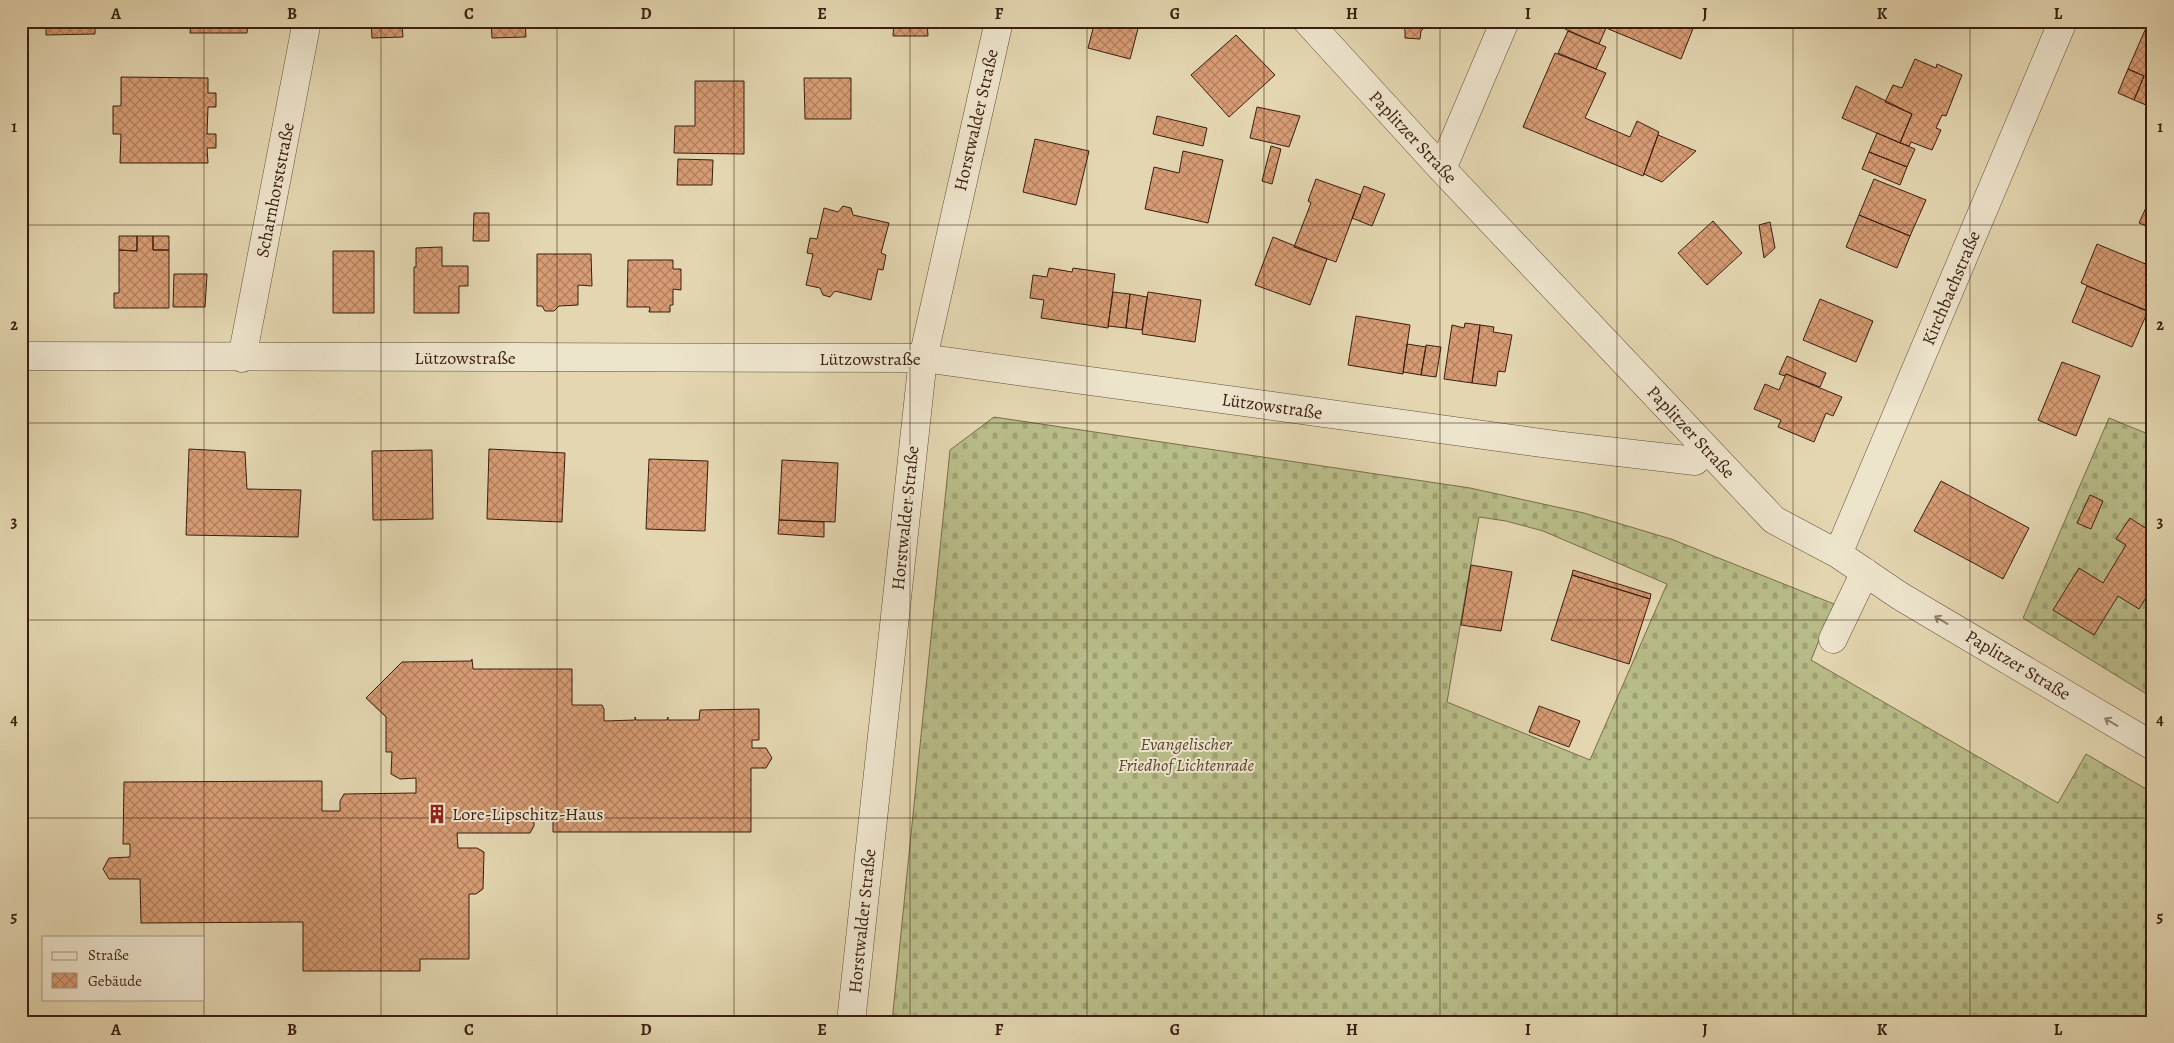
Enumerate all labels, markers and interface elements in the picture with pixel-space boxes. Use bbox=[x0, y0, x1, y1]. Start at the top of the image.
text: A bbox=[110, 3, 122, 25]
text: B bbox=[287, 3, 297, 25]
text: C bbox=[464, 3, 474, 25]
text: D bbox=[640, 3, 652, 25]
text: E bbox=[817, 3, 827, 25]
text: F bbox=[995, 3, 1004, 25]
text: G bbox=[1170, 3, 1180, 25]
text: H bbox=[1346, 3, 1358, 25]
text: I bbox=[1525, 3, 1531, 25]
text: J bbox=[1702, 3, 1708, 25]
text: K bbox=[1877, 3, 1888, 25]
text: L bbox=[2054, 3, 2063, 25]
street label: Horstwalder Straße bbox=[948, 47, 1004, 193]
street label: Paplitzer Straße bbox=[1364, 85, 1462, 189]
text: 1 bbox=[11, 116, 17, 138]
text: 1 bbox=[2157, 116, 2163, 138]
street label: Scharnhorststraße bbox=[250, 120, 300, 260]
street label: Kirchbachstraße bbox=[1916, 227, 1986, 349]
text: 2 bbox=[10, 314, 18, 336]
text: 2 bbox=[2156, 314, 2164, 336]
street label: Lützowstraße bbox=[414, 346, 516, 370]
street label: Lützowstraße bbox=[819, 347, 921, 371]
street label: Paplitzer Straße bbox=[1642, 380, 1740, 484]
street label: Lützowstraße bbox=[1220, 387, 1324, 425]
street label: Horstwalder Straße bbox=[885, 445, 925, 591]
text: 3 bbox=[11, 511, 18, 533]
text: 3 bbox=[2157, 511, 2164, 533]
one-way arrow bbox=[1934, 615, 1949, 625]
street label: Paplitzer Straße bbox=[1961, 624, 2075, 706]
text: 4 bbox=[10, 709, 18, 731]
text: 4 bbox=[2156, 709, 2164, 731]
one-way arrow bbox=[2104, 716, 2118, 726]
park label: Evangelischer Friedhof Lichtenrade bbox=[1118, 732, 1255, 777]
place label: Lore-Lipschitz-Haus bbox=[452, 802, 604, 826]
building icon: Lore-Lipschitz-Haus bbox=[426, 803, 448, 825]
street label: Horstwalder Straße bbox=[842, 848, 882, 994]
text: 5 bbox=[11, 906, 18, 928]
text: 5 bbox=[2157, 906, 2164, 928]
legend bbox=[42, 936, 205, 1000]
text: Straße bbox=[88, 945, 129, 965]
text: Gebäude bbox=[88, 971, 142, 991]
text: A bbox=[110, 1019, 122, 1041]
text: B bbox=[287, 1019, 297, 1041]
text: C bbox=[464, 1019, 474, 1041]
text: D bbox=[640, 1019, 652, 1041]
text: E bbox=[817, 1019, 827, 1041]
text: F bbox=[995, 1019, 1004, 1041]
text: G bbox=[1170, 1019, 1180, 1041]
text: H bbox=[1346, 1019, 1358, 1041]
text: I bbox=[1525, 1019, 1531, 1041]
text: J bbox=[1702, 1019, 1708, 1041]
text: K bbox=[1877, 1019, 1888, 1041]
text: L bbox=[2054, 1019, 2063, 1041]

